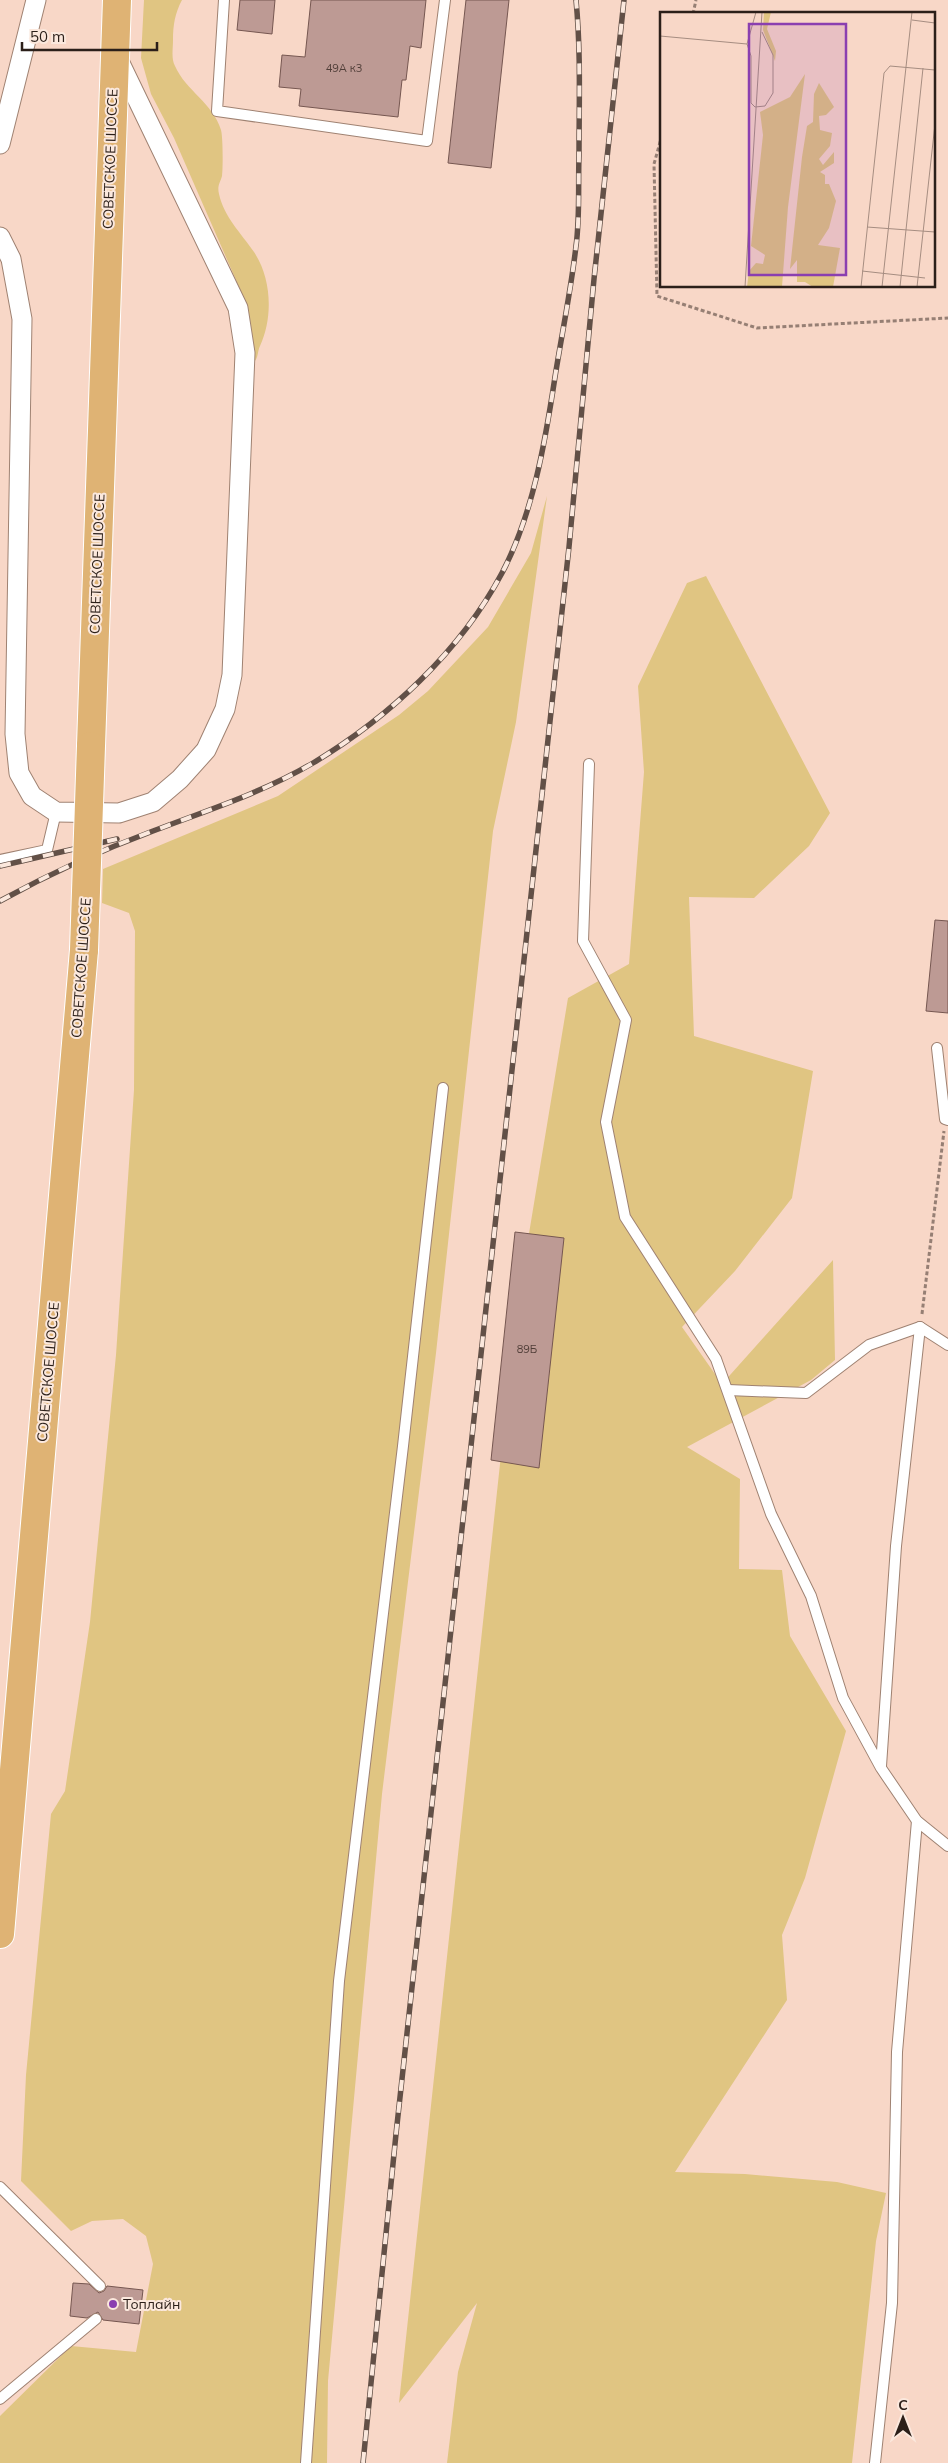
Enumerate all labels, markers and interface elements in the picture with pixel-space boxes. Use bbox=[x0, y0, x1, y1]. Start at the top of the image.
inset map bbox=[660, 12, 936, 288]
scale bar bbox=[22, 20, 158, 52]
text: 50 m bbox=[30, 27, 65, 46]
house number: 49А к3 bbox=[326, 61, 362, 75]
street label: СОВЕТСКОЕ ШОССЕ bbox=[99, 89, 121, 229]
street label: СОВЕТСКОЕ ШОССЕ bbox=[86, 494, 108, 634]
street label: СОВЕТСКОЕ ШОССЕ bbox=[67, 897, 95, 1039]
street label: СОВЕТСКОЕ ШОССЕ bbox=[33, 1301, 63, 1443]
house number: 89Б bbox=[517, 1342, 537, 1356]
place label: Топлайн bbox=[123, 2295, 180, 2313]
marker: Топлайн bbox=[107, 2298, 119, 2310]
north arrow bbox=[878, 2393, 928, 2443]
text: С bbox=[898, 2396, 908, 2414]

